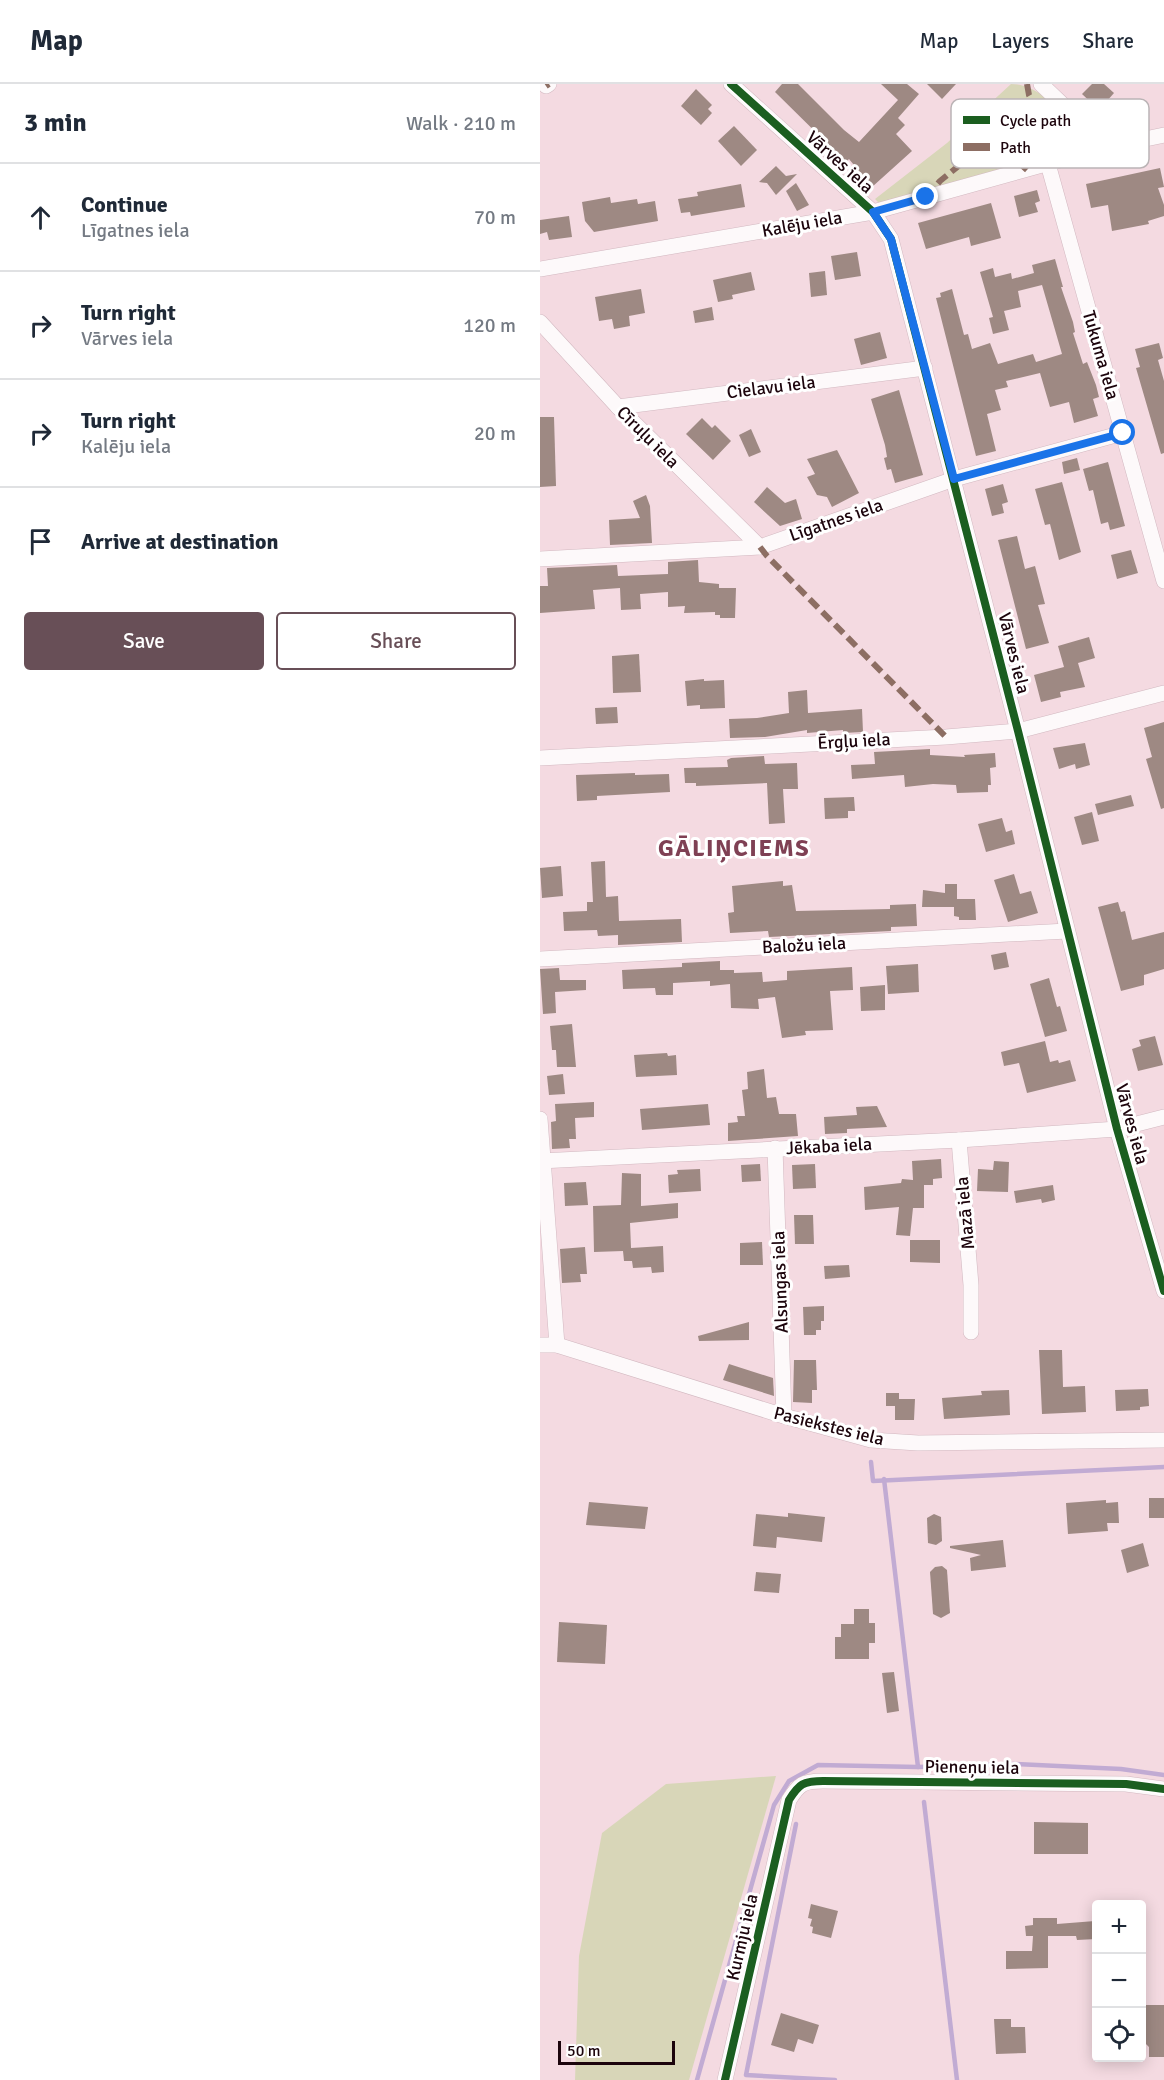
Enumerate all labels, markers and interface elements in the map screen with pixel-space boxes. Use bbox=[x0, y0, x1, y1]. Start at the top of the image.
text: Map bbox=[30, 24, 83, 58]
text: Map bbox=[920, 28, 958, 54]
text: Layers bbox=[991, 28, 1049, 54]
text: Share bbox=[1082, 28, 1134, 54]
legend bbox=[951, 99, 1149, 168]
text: 3 min bbox=[24, 107, 87, 139]
text: Walk · 210 m bbox=[406, 111, 516, 136]
text: Cycle path bbox=[1000, 111, 1071, 131]
street label: Vārves iela bbox=[802, 126, 878, 198]
text: Path bbox=[1000, 138, 1031, 158]
route end bbox=[912, 183, 938, 209]
text: Continue bbox=[81, 191, 168, 218]
icon: ahead bbox=[24, 201, 57, 234]
text: 70 m bbox=[474, 205, 516, 230]
street label: Kalēju iela bbox=[760, 206, 844, 242]
text: Līgatnes iela bbox=[81, 218, 190, 243]
text: Turn right bbox=[81, 299, 176, 326]
street label: Tukuma iela bbox=[1078, 308, 1124, 402]
icon: right bbox=[24, 309, 57, 342]
text: 120 m bbox=[463, 313, 516, 338]
text: Vārves iela bbox=[81, 326, 173, 351]
street label: Cielavu iela bbox=[725, 371, 817, 403]
street label: Cīruļu iela bbox=[612, 401, 684, 473]
text: Turn right bbox=[81, 407, 176, 434]
icon: right bbox=[24, 417, 57, 450]
route start bbox=[1109, 419, 1135, 445]
text: 20 m bbox=[474, 421, 516, 446]
text: Kalēju iela bbox=[81, 434, 171, 459]
street label: Līgatnes iela bbox=[786, 494, 886, 546]
icon: arrive bbox=[24, 525, 57, 558]
text: Arrive at destination bbox=[81, 528, 278, 555]
street label: Vārves iela bbox=[993, 610, 1035, 696]
button: Save bbox=[24, 612, 264, 670]
button: Share bbox=[276, 612, 516, 670]
street label: Ērgļu iela bbox=[817, 728, 891, 754]
district label: GĀLIŅCIEMS bbox=[658, 833, 810, 863]
street label: Baložu iela bbox=[761, 932, 847, 958]
street label: Vārves iela bbox=[1111, 1081, 1153, 1167]
street label: Jēkaba iela bbox=[785, 1133, 873, 1159]
street label: Mazā iela bbox=[951, 1176, 979, 1250]
street label: Alsungas iela bbox=[767, 1230, 793, 1334]
street label: Pasiekstes iela bbox=[772, 1402, 886, 1450]
street label: Pieneņu iela bbox=[924, 1755, 1020, 1779]
street label: Kurmju iela bbox=[721, 1891, 763, 1983]
map controls bbox=[1092, 1900, 1146, 2062]
button: + bbox=[1092, 1900, 1146, 1954]
button: − bbox=[1092, 1954, 1146, 2008]
button: locate bbox=[1092, 2008, 1146, 2062]
scale bar bbox=[558, 2038, 675, 2066]
text: 50 m bbox=[567, 2041, 601, 2061]

